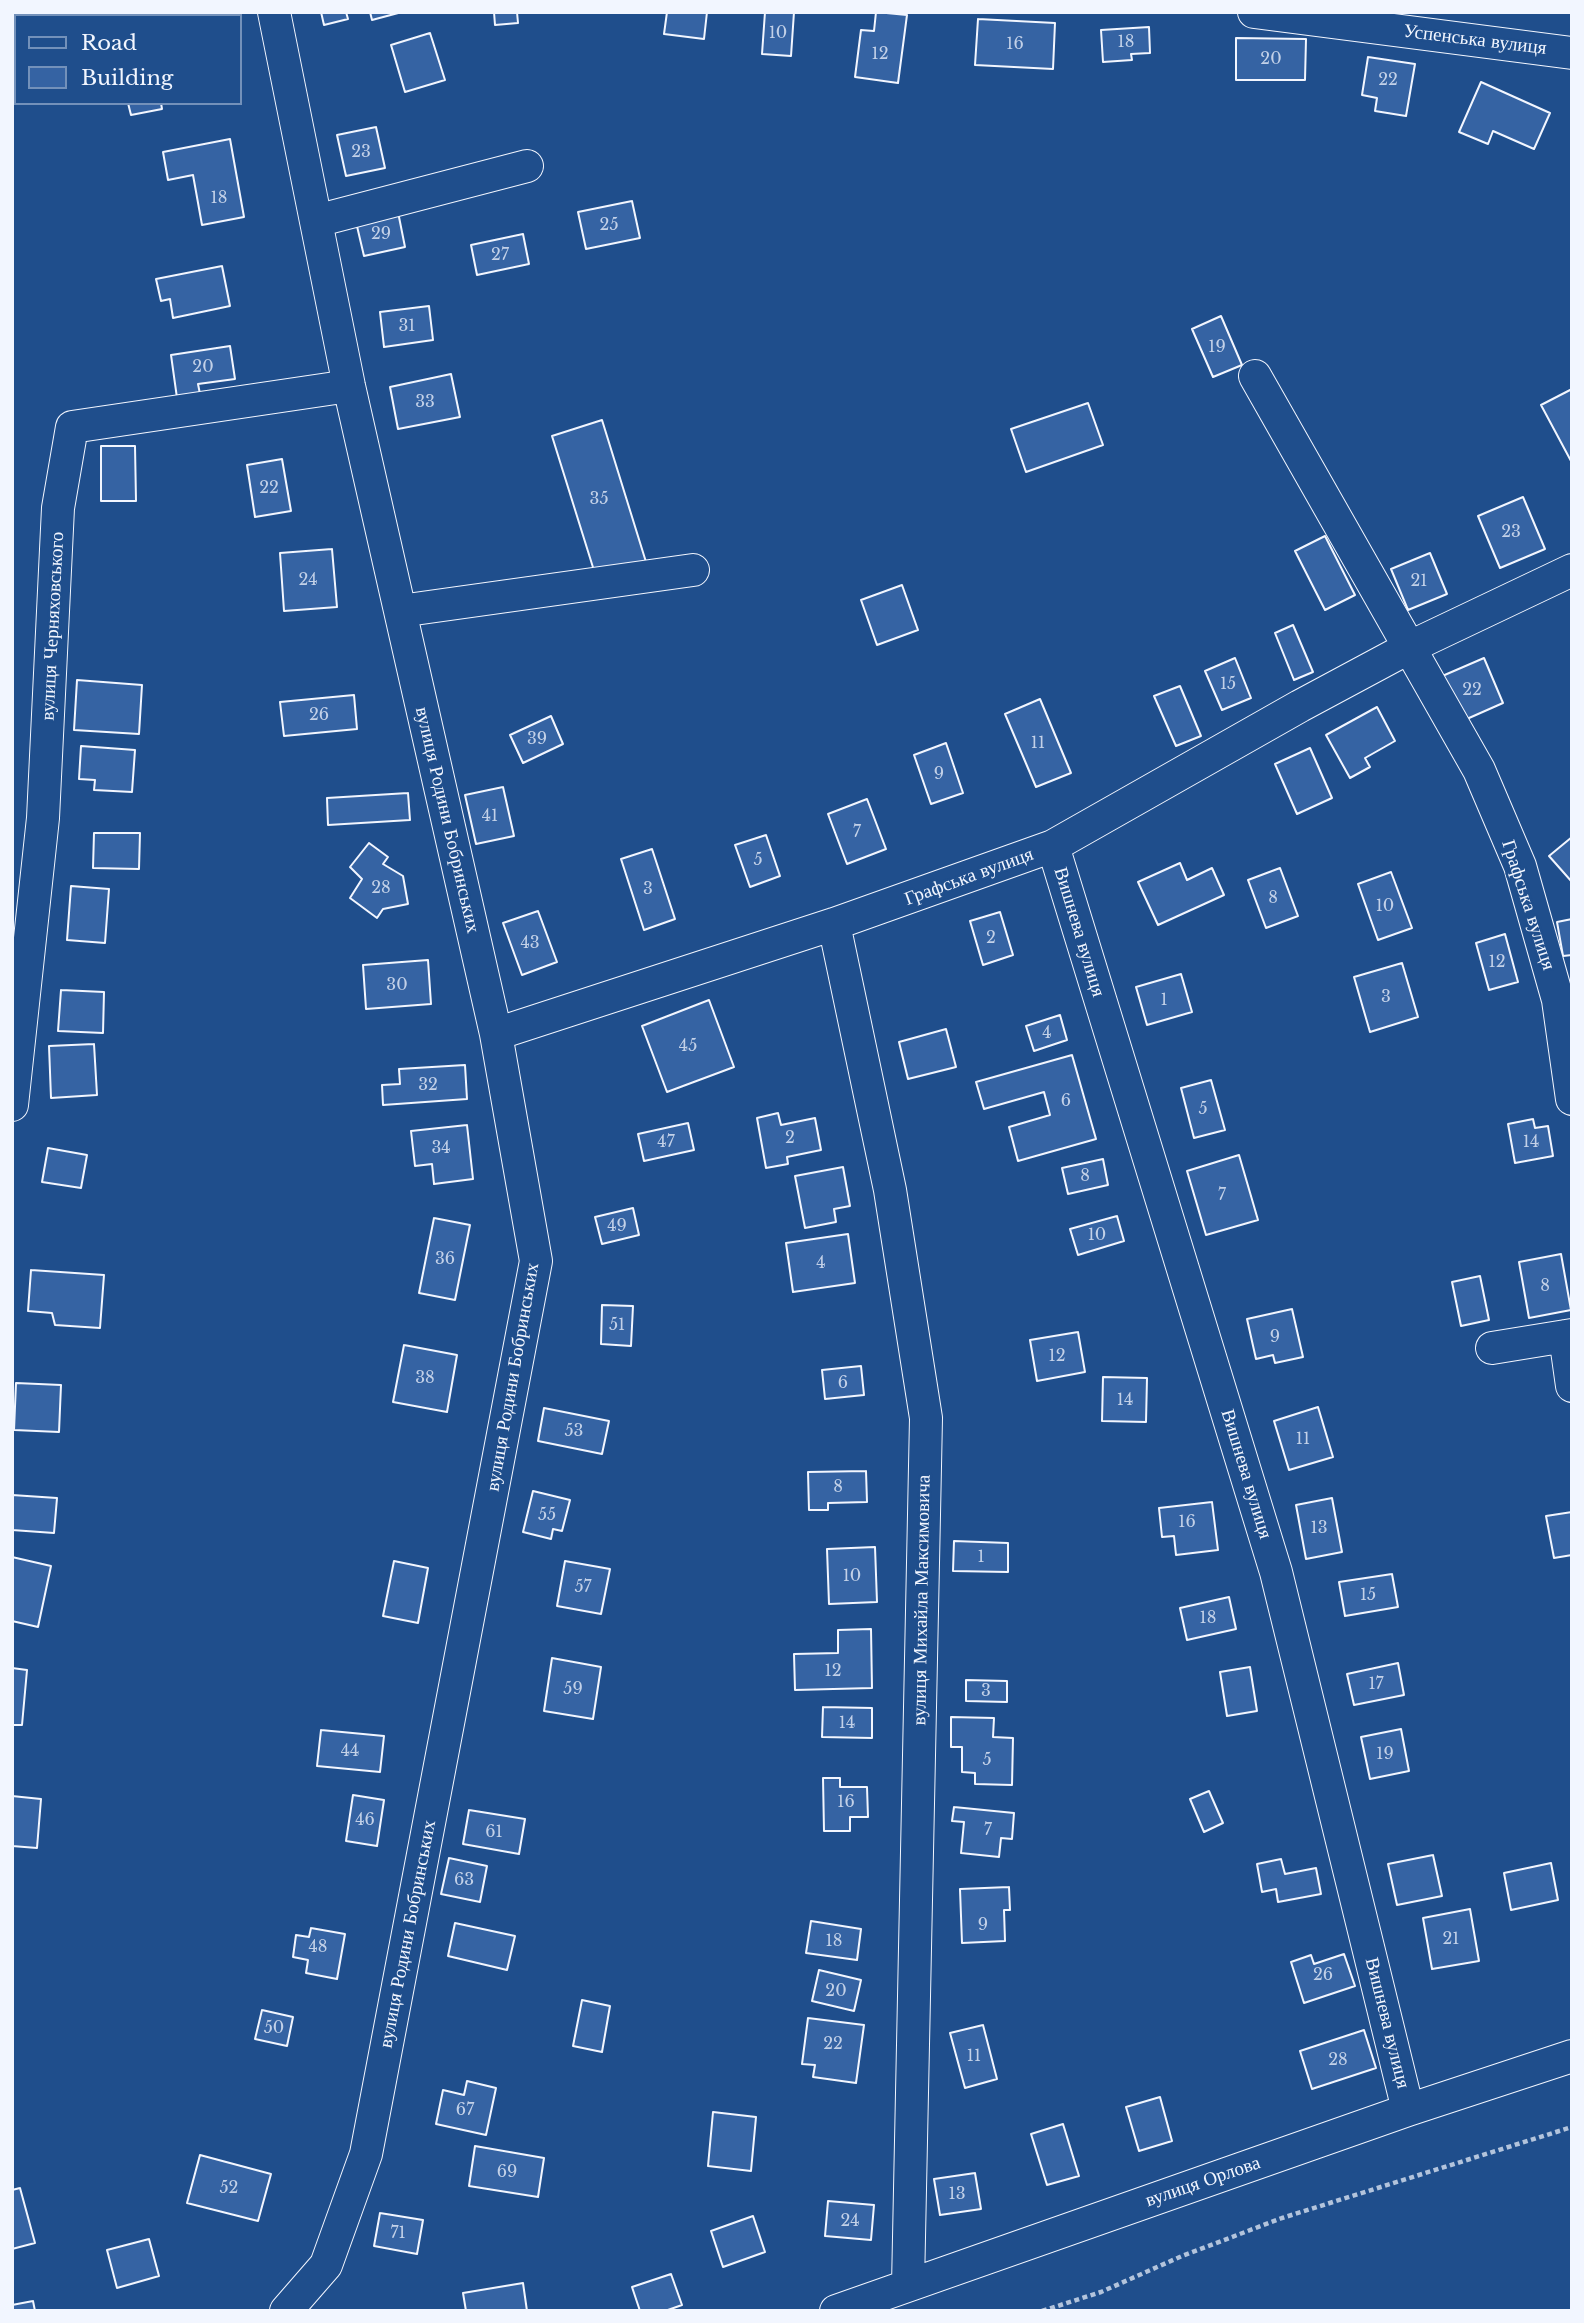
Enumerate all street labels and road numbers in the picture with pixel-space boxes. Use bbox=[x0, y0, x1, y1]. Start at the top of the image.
street label: Успенська вулиця bbox=[1402, 20, 1548, 60]
street label: вулиця Черняховського bbox=[37, 531, 69, 721]
street label: вулиця Родини Бобринських bbox=[410, 705, 484, 935]
street label: Графська вулиця bbox=[1496, 837, 1560, 973]
street label: Графська вулиця bbox=[901, 843, 1037, 911]
street label: Вишнева вулиця bbox=[1048, 864, 1110, 1000]
street label: вулиця Родини Бобринських bbox=[482, 1261, 544, 1493]
street label: Вишнева вулиця bbox=[1215, 1406, 1277, 1542]
street label: вулиця Михайла Максимовича bbox=[908, 1475, 936, 1725]
street label: вулиця Родини Бобринських bbox=[375, 1818, 441, 2050]
street label: Вишнева вулиця bbox=[1360, 1955, 1414, 2091]
street label: вулиця Орлова bbox=[1143, 2152, 1263, 2212]

